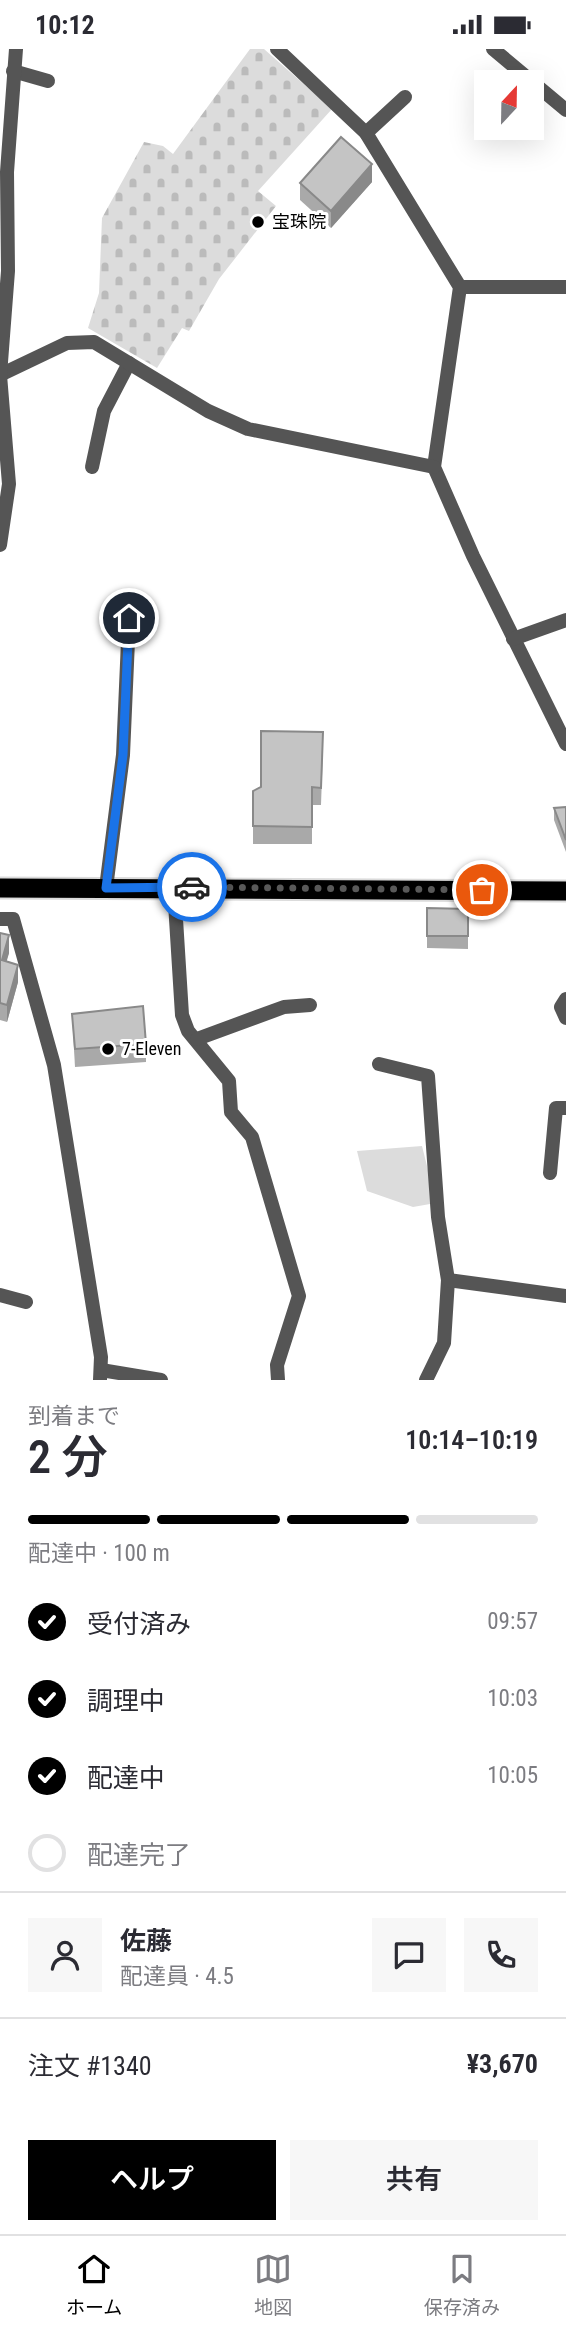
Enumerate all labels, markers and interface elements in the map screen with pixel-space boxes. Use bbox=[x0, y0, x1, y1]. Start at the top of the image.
text: 10:12 bbox=[35, 10, 95, 40]
north arrow bbox=[474, 70, 544, 140]
map controls bbox=[474, 70, 544, 140]
place label: 宝珠院 bbox=[272, 211, 326, 232]
marker: 宝珠院 bbox=[250, 214, 266, 230]
pin bbox=[99, 588, 159, 648]
icon: home bbox=[110, 599, 148, 637]
courier bbox=[157, 852, 227, 922]
pin bbox=[452, 860, 512, 920]
icon: car bbox=[173, 868, 211, 906]
icon: bag bbox=[463, 871, 501, 909]
place label: 7-Eleven bbox=[122, 1038, 182, 1059]
marker: 7-Eleven bbox=[100, 1041, 116, 1057]
text: 到着まで bbox=[28, 1403, 120, 1430]
text: 10:14–10:19 bbox=[405, 1425, 538, 1455]
text: 2 分 bbox=[28, 1430, 108, 1484]
text: 配達中 · 100 m bbox=[28, 1540, 170, 1567]
icon: check bbox=[28, 1603, 66, 1641]
text: 09:57 bbox=[487, 1608, 538, 1635]
text: 受付済み bbox=[87, 1609, 191, 1639]
icon: check bbox=[28, 1680, 66, 1718]
text: 10:03 bbox=[487, 1685, 538, 1712]
text: 調理中 bbox=[87, 1686, 165, 1716]
icon: check bbox=[28, 1757, 66, 1795]
text: 10:05 bbox=[487, 1762, 538, 1789]
text: 配達中 bbox=[87, 1763, 165, 1793]
text: 配達完了 bbox=[87, 1840, 191, 1870]
button: person bbox=[28, 1918, 102, 1992]
button: chat bbox=[372, 1918, 446, 1992]
button: phone bbox=[464, 1918, 538, 1992]
text: 佐藤 bbox=[120, 1926, 172, 1956]
text: 配達員 · 4.5 bbox=[120, 1963, 234, 1990]
text: ¥3,670 bbox=[467, 2049, 538, 2079]
text: 注文 #1340 bbox=[28, 2051, 152, 2081]
button: ヘルプ bbox=[28, 2140, 276, 2220]
button: 共有 bbox=[290, 2140, 538, 2220]
tab: ホーム bbox=[66, 2250, 122, 2319]
tab: 地図 bbox=[254, 2250, 292, 2319]
tab: 保存済み bbox=[424, 2250, 500, 2319]

